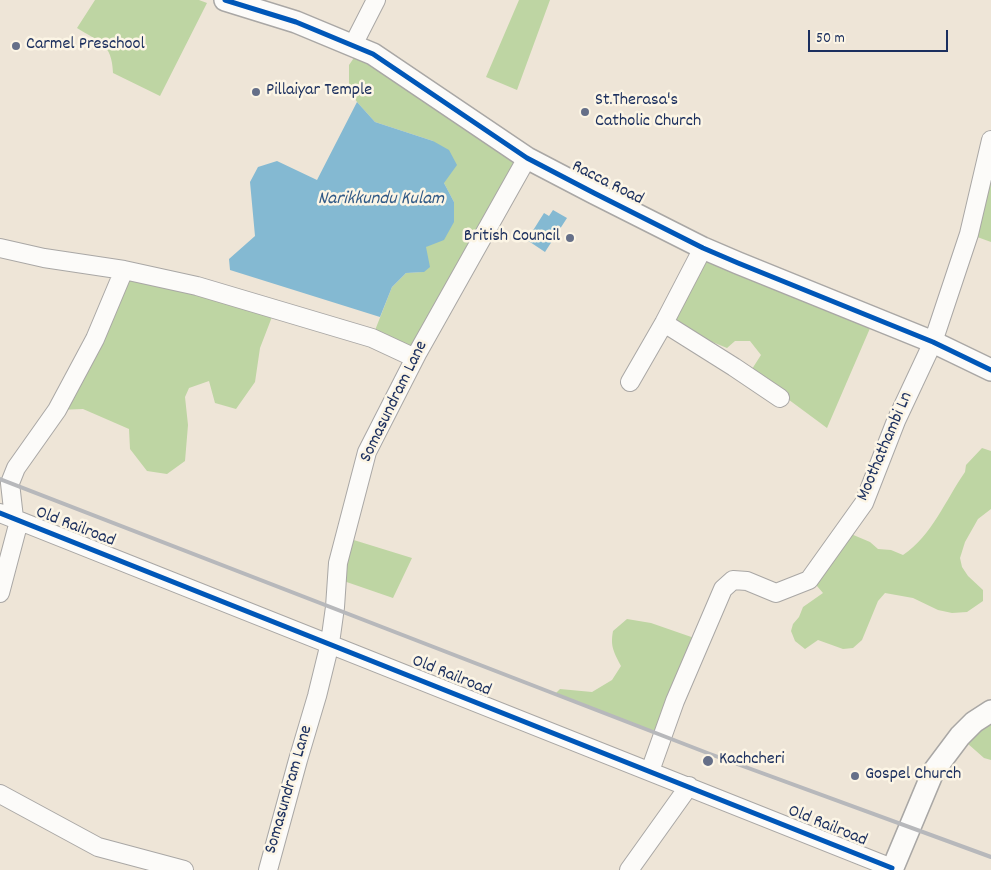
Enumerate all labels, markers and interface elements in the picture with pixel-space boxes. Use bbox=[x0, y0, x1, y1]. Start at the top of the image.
scale bar bbox=[811, 20, 951, 52]
text: 50 m bbox=[816, 28, 845, 50]
place label: Carmel Preschool bbox=[26, 35, 145, 57]
marker: Carmel Preschool bbox=[10, 40, 22, 52]
place label: Pillaiyar Temple bbox=[266, 81, 372, 103]
marker: Pillaiyar Temple bbox=[250, 86, 262, 98]
place label: St.Therasa's Catholic Church bbox=[595, 91, 701, 134]
marker: St.Therasa's Catholic Church bbox=[579, 106, 591, 118]
street label: Racca Road bbox=[567, 157, 647, 211]
water label: Narikkundu Kulam bbox=[318, 189, 444, 211]
place label: British Council bbox=[464, 227, 560, 249]
marker: British Council bbox=[564, 232, 576, 244]
street label: Somasundram Lane bbox=[356, 338, 434, 466]
street label: Moothathambi Ln bbox=[853, 389, 919, 505]
street label: Old Railroad bbox=[32, 503, 118, 553]
street label: Old Railroad bbox=[408, 651, 494, 703]
street label: Somasundram Lane bbox=[261, 723, 319, 857]
place label: Kachcheri bbox=[719, 750, 785, 772]
marker: Kachcheri bbox=[701, 754, 715, 768]
place label: Gospel Church bbox=[865, 765, 961, 787]
marker: Gospel Church bbox=[849, 770, 861, 782]
street label: Old Railroad bbox=[784, 801, 870, 853]

